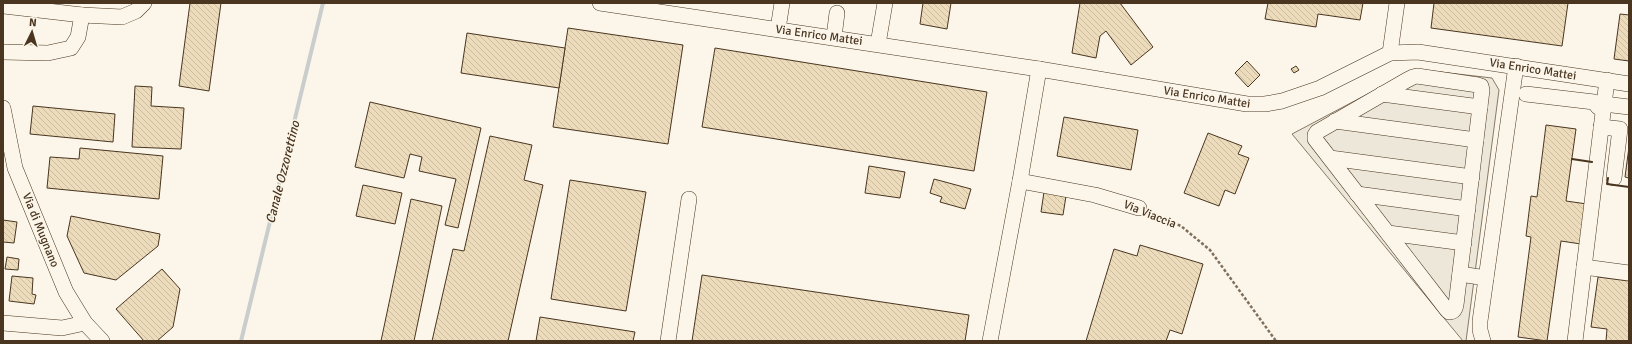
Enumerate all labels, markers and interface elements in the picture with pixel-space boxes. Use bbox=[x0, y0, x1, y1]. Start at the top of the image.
north arrow bbox=[12, 12, 52, 52]
text: N bbox=[28, 16, 37, 29]
street label: Via Enrico Mattei bbox=[774, 22, 863, 49]
street label: Via Enrico Mattei bbox=[1488, 55, 1577, 84]
street label: Via Enrico Mattei bbox=[1162, 83, 1251, 112]
water label: Canale Ozzorettino bbox=[262, 118, 304, 225]
street label: Via di Mugnano bbox=[19, 191, 62, 270]
street label: Via Viaccia bbox=[1121, 197, 1178, 232]

